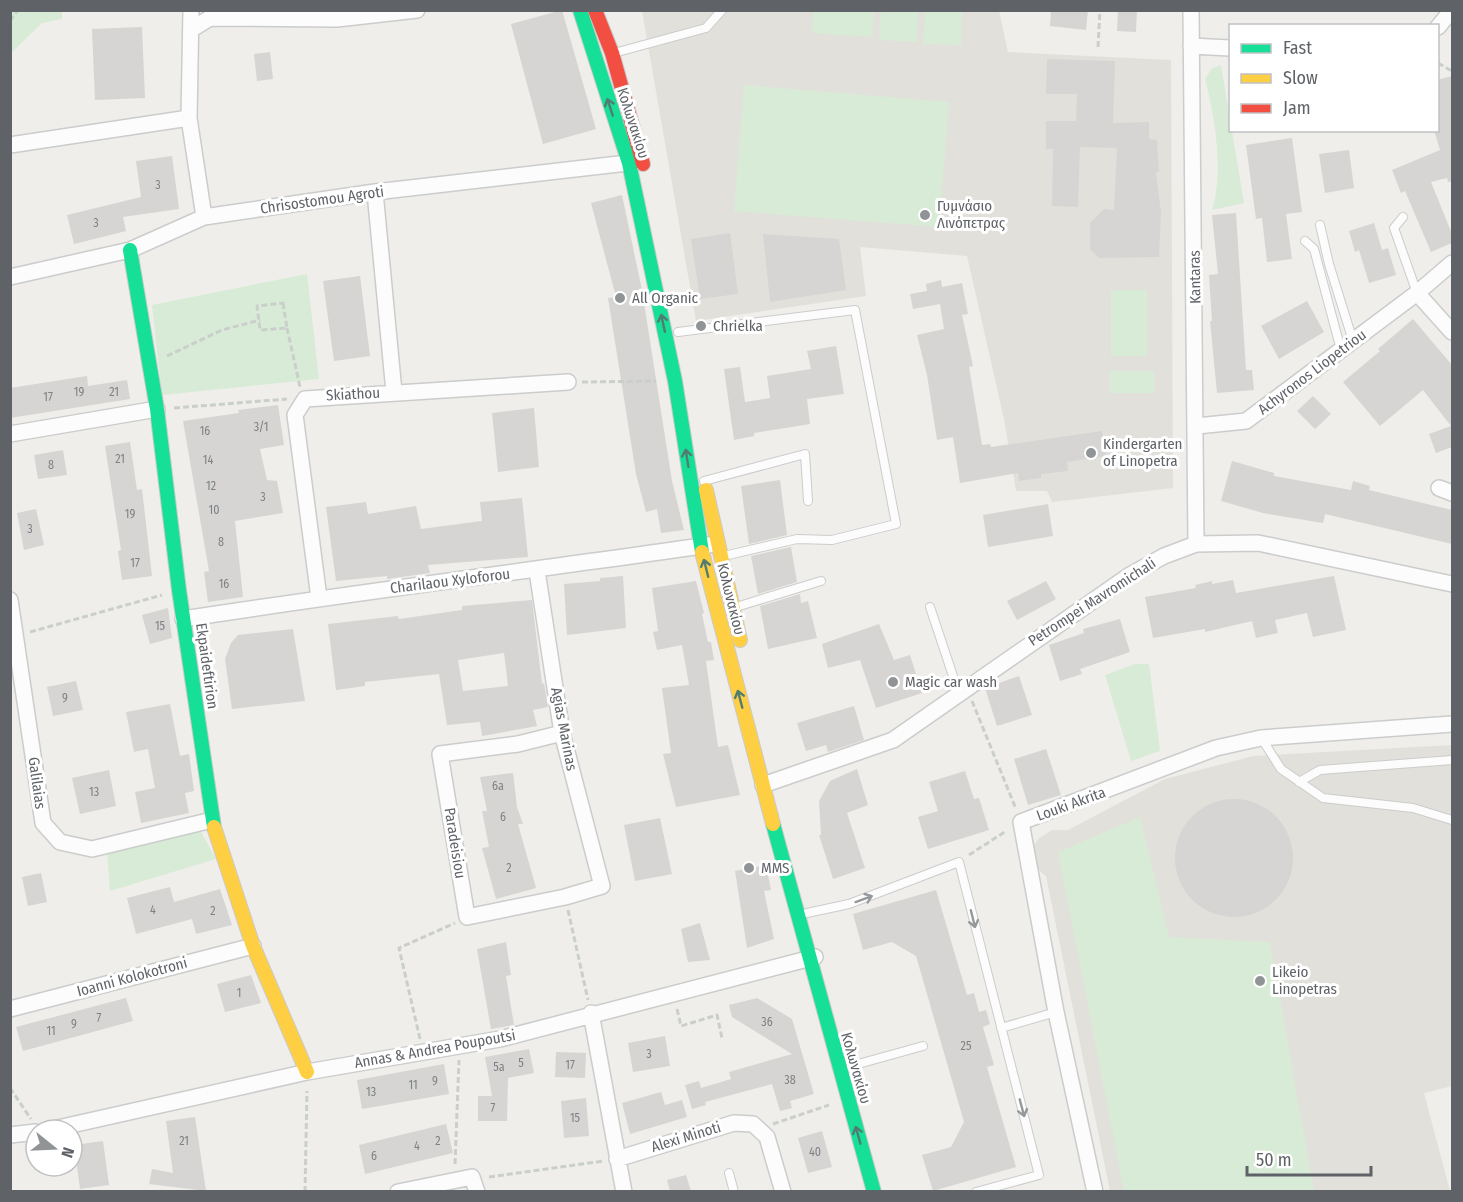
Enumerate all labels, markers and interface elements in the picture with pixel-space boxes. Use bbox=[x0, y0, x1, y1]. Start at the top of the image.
legend bbox=[1229, 24, 1439, 132]
text: Fast bbox=[1283, 37, 1312, 59]
text: Slow bbox=[1283, 67, 1318, 89]
street label: Κολωνακίου bbox=[613, 85, 653, 161]
text: Jam bbox=[1283, 97, 1311, 119]
one-way arrow bbox=[604, 98, 615, 117]
house number: 3 bbox=[155, 178, 161, 192]
street label: Chrisostomou Agroti bbox=[259, 182, 385, 218]
place label: Γυμνάσιο Λινόπετρας bbox=[937, 197, 1006, 232]
marker: Γυμνάσιο Λινόπετρας bbox=[918, 208, 932, 222]
house number: 3 bbox=[93, 216, 99, 230]
street label: Kantaras bbox=[1186, 250, 1204, 304]
place label: All Organic bbox=[632, 289, 699, 307]
marker: All Organic bbox=[613, 291, 627, 305]
one-way arrow bbox=[657, 314, 668, 334]
place label: Chrielka bbox=[713, 317, 763, 335]
marker: Chrielka bbox=[694, 319, 708, 333]
street label: Achyronos Liopetriou bbox=[1254, 326, 1370, 418]
street label: Skiathou bbox=[326, 384, 380, 404]
house number: 19 bbox=[74, 385, 84, 399]
house number: 21 bbox=[109, 385, 119, 399]
house number: 17 bbox=[43, 390, 53, 404]
house number: 3/1 bbox=[254, 420, 268, 434]
house number: 16 bbox=[200, 424, 210, 438]
place label: Kindergarten of Linopetra bbox=[1103, 435, 1182, 470]
marker: Kindergarten of Linopetra bbox=[1084, 446, 1098, 460]
one-way arrow bbox=[681, 448, 692, 468]
house number: 21 bbox=[115, 452, 125, 466]
house number: 14 bbox=[203, 453, 213, 467]
house number: 8 bbox=[48, 458, 54, 472]
house number: 12 bbox=[206, 479, 216, 493]
house number: 3 bbox=[260, 490, 266, 504]
house number: 10 bbox=[209, 503, 219, 517]
house number: 19 bbox=[125, 507, 135, 521]
house number: 3 bbox=[27, 522, 33, 536]
house number: 8 bbox=[218, 535, 224, 549]
street label: Petrompei Mavromichali bbox=[1025, 554, 1159, 650]
house number: 17 bbox=[130, 556, 140, 570]
one-way arrow bbox=[700, 559, 712, 578]
street label: Κολωνακίου bbox=[713, 561, 749, 637]
street label: Charilaou Xyloforou bbox=[389, 565, 511, 597]
house number: 16 bbox=[219, 577, 229, 591]
house number: 15 bbox=[155, 619, 166, 633]
street label: Ekpaideftirion bbox=[192, 622, 222, 710]
place label: Magic car wash bbox=[905, 673, 997, 691]
marker: Magic car wash bbox=[886, 675, 900, 689]
street label: Agias Marinas bbox=[547, 686, 581, 772]
one-way arrow bbox=[734, 690, 745, 709]
house number: 9 bbox=[62, 691, 68, 705]
street label: Galilaias bbox=[24, 756, 50, 810]
house number: 6a bbox=[492, 779, 504, 793]
street label: Louki Akrita bbox=[1034, 783, 1108, 825]
house number: 13 bbox=[89, 785, 99, 799]
street label: Paradeisiou bbox=[441, 806, 469, 880]
house number: 6 bbox=[500, 810, 506, 824]
place label: MMS bbox=[761, 859, 790, 877]
house number: 2 bbox=[506, 861, 512, 875]
marker: MMS bbox=[742, 861, 756, 875]
one-way arrow bbox=[854, 892, 873, 903]
house number: 4 bbox=[150, 903, 156, 917]
house number: 2 bbox=[210, 904, 216, 918]
one-way arrow bbox=[968, 909, 980, 928]
street label: Ioanni Kolokotroni bbox=[75, 954, 189, 1000]
place label: Likeio Linopetras bbox=[1272, 963, 1337, 998]
marker: Likeio Linopetras bbox=[1253, 974, 1267, 988]
house number: 1 bbox=[237, 986, 241, 1000]
house number: 7 bbox=[97, 1011, 102, 1025]
house number: 36 bbox=[761, 1015, 773, 1029]
house number: 9 bbox=[71, 1017, 77, 1031]
house number: 11 bbox=[46, 1024, 56, 1038]
street label: Annas & Andrea Poupoutsi bbox=[353, 1026, 517, 1072]
street label: Κολωνακίου bbox=[837, 1030, 875, 1106]
house number: 25 bbox=[961, 1039, 972, 1053]
house number: 3 bbox=[646, 1047, 652, 1061]
house number: 5 bbox=[518, 1056, 524, 1070]
house number: 17 bbox=[565, 1058, 575, 1072]
house number: 5a bbox=[493, 1060, 505, 1074]
house number: 38 bbox=[784, 1073, 796, 1087]
house number: 9 bbox=[432, 1074, 438, 1088]
house number: 11 bbox=[408, 1078, 418, 1092]
house number: 13 bbox=[366, 1085, 376, 1099]
one-way arrow bbox=[1016, 1098, 1028, 1117]
house number: 7 bbox=[491, 1101, 496, 1115]
house number: 15 bbox=[570, 1111, 581, 1125]
north arrow bbox=[24, 1118, 84, 1178]
street label: Alexi Minoti bbox=[649, 1118, 723, 1156]
one-way arrow bbox=[852, 1126, 864, 1145]
house number: 21 bbox=[179, 1134, 189, 1148]
house number: 2 bbox=[435, 1134, 441, 1148]
house number: 4 bbox=[414, 1139, 420, 1153]
scale bar bbox=[1247, 1139, 1372, 1177]
text: N bbox=[57, 1145, 78, 1160]
house number: 40 bbox=[809, 1145, 821, 1159]
house number: 6 bbox=[371, 1149, 377, 1163]
text: 50 m bbox=[1256, 1149, 1292, 1171]

